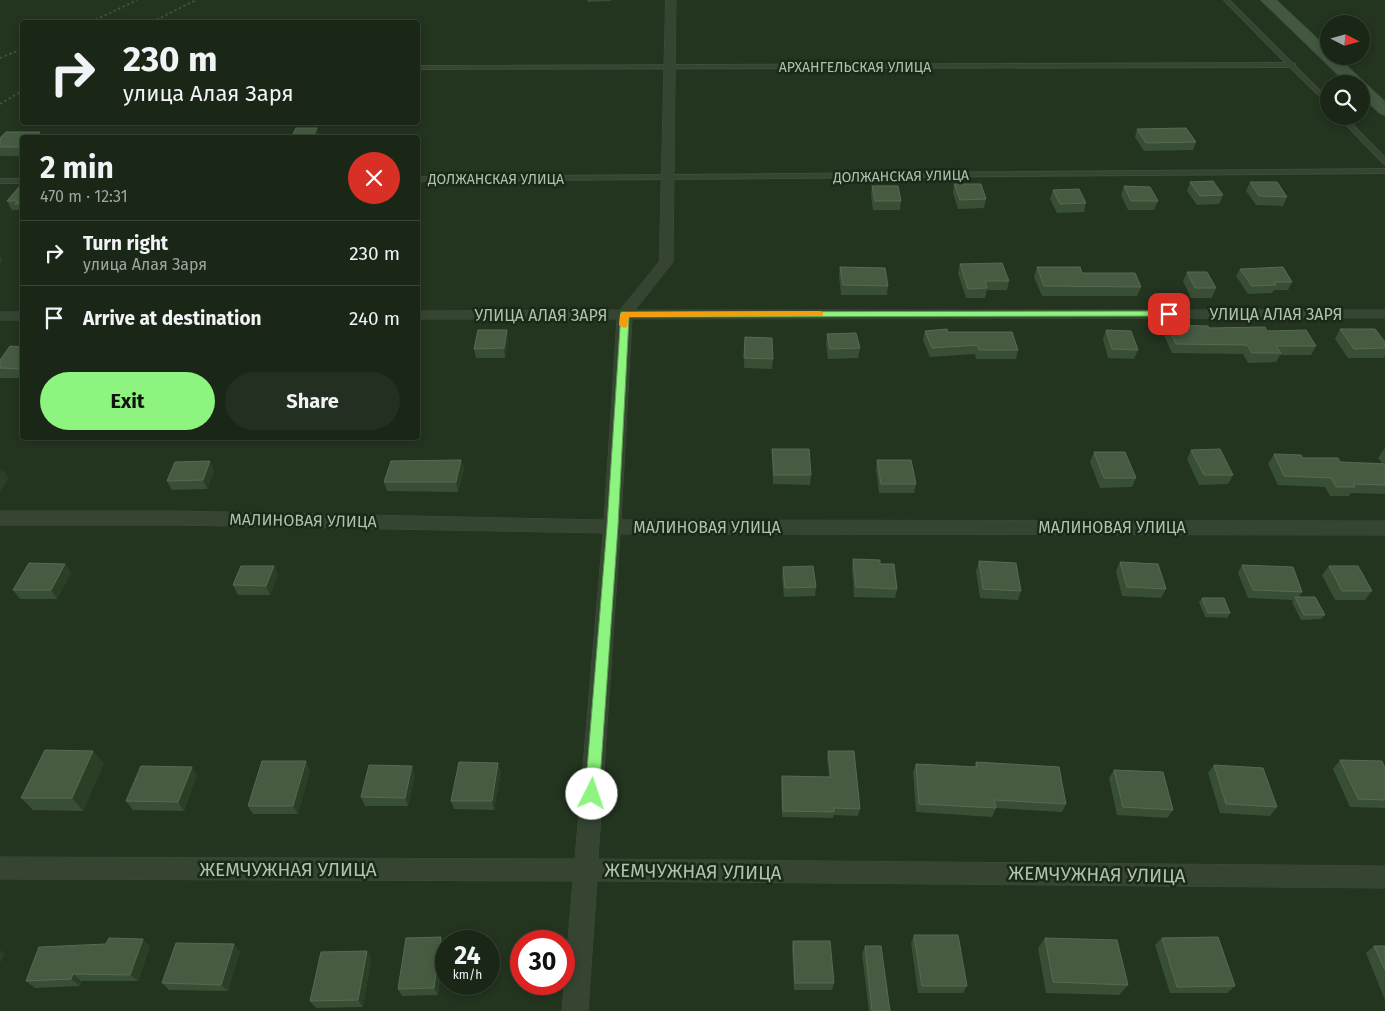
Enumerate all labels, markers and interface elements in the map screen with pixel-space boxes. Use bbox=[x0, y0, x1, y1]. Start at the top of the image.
north arrow bbox=[1320, 15, 1370, 65]
map controls bbox=[1320, 15, 1370, 125]
text: 230 m bbox=[123, 38, 217, 80]
icon: right bbox=[40, 40, 105, 105]
street label: АРХАНГЕЛЬСКАЯ УЛИЦА bbox=[779, 59, 931, 76]
button: search bbox=[1320, 75, 1370, 125]
text: улица Алая Заря bbox=[123, 80, 294, 107]
text: 2 min bbox=[40, 150, 114, 186]
button: close bbox=[348, 152, 400, 204]
street label: ДОЛЖАНСКАЯ УЛИЦА bbox=[832, 167, 969, 186]
street label: ДОЛЖАНСКАЯ УЛИЦА bbox=[427, 171, 564, 188]
text: 470 m · 12:31 bbox=[40, 187, 128, 206]
text: Turn right bbox=[83, 232, 168, 255]
icon: right bbox=[40, 239, 68, 267]
text: 230 m bbox=[349, 242, 400, 265]
text: улица Алая Заря bbox=[83, 255, 207, 274]
pin bbox=[1148, 293, 1190, 335]
icon: arrive bbox=[1155, 300, 1183, 328]
icon: arrive bbox=[40, 304, 68, 332]
street label: УЛИЦА АЛАЯ ЗАРЯ bbox=[1209, 305, 1343, 324]
street label: УЛИЦА АЛАЯ ЗАРЯ bbox=[474, 306, 608, 325]
text: Arrive at destination bbox=[83, 307, 262, 330]
text: 240 m bbox=[349, 307, 400, 330]
button: Exit bbox=[40, 372, 215, 430]
button: Share bbox=[225, 372, 400, 430]
street label: МАЛИНОВАЯ УЛИЦА bbox=[229, 510, 378, 531]
street label: МАЛИНОВАЯ УЛИЦА bbox=[633, 518, 781, 537]
street label: МАЛИНОВАЯ УЛИЦА bbox=[1038, 518, 1186, 537]
position arrow bbox=[565, 767, 617, 819]
street label: ЖЕМЧУЖНАЯ УЛИЦА bbox=[199, 858, 377, 881]
street label: ЖЕМЧУЖНАЯ УЛИЦА bbox=[604, 858, 782, 885]
street label: ЖЕМЧУЖНАЯ УЛИЦА bbox=[1008, 861, 1186, 888]
speed limit sign: 30 bbox=[510, 930, 575, 995]
text: 24 bbox=[454, 941, 481, 971]
text: km/h bbox=[453, 968, 482, 982]

